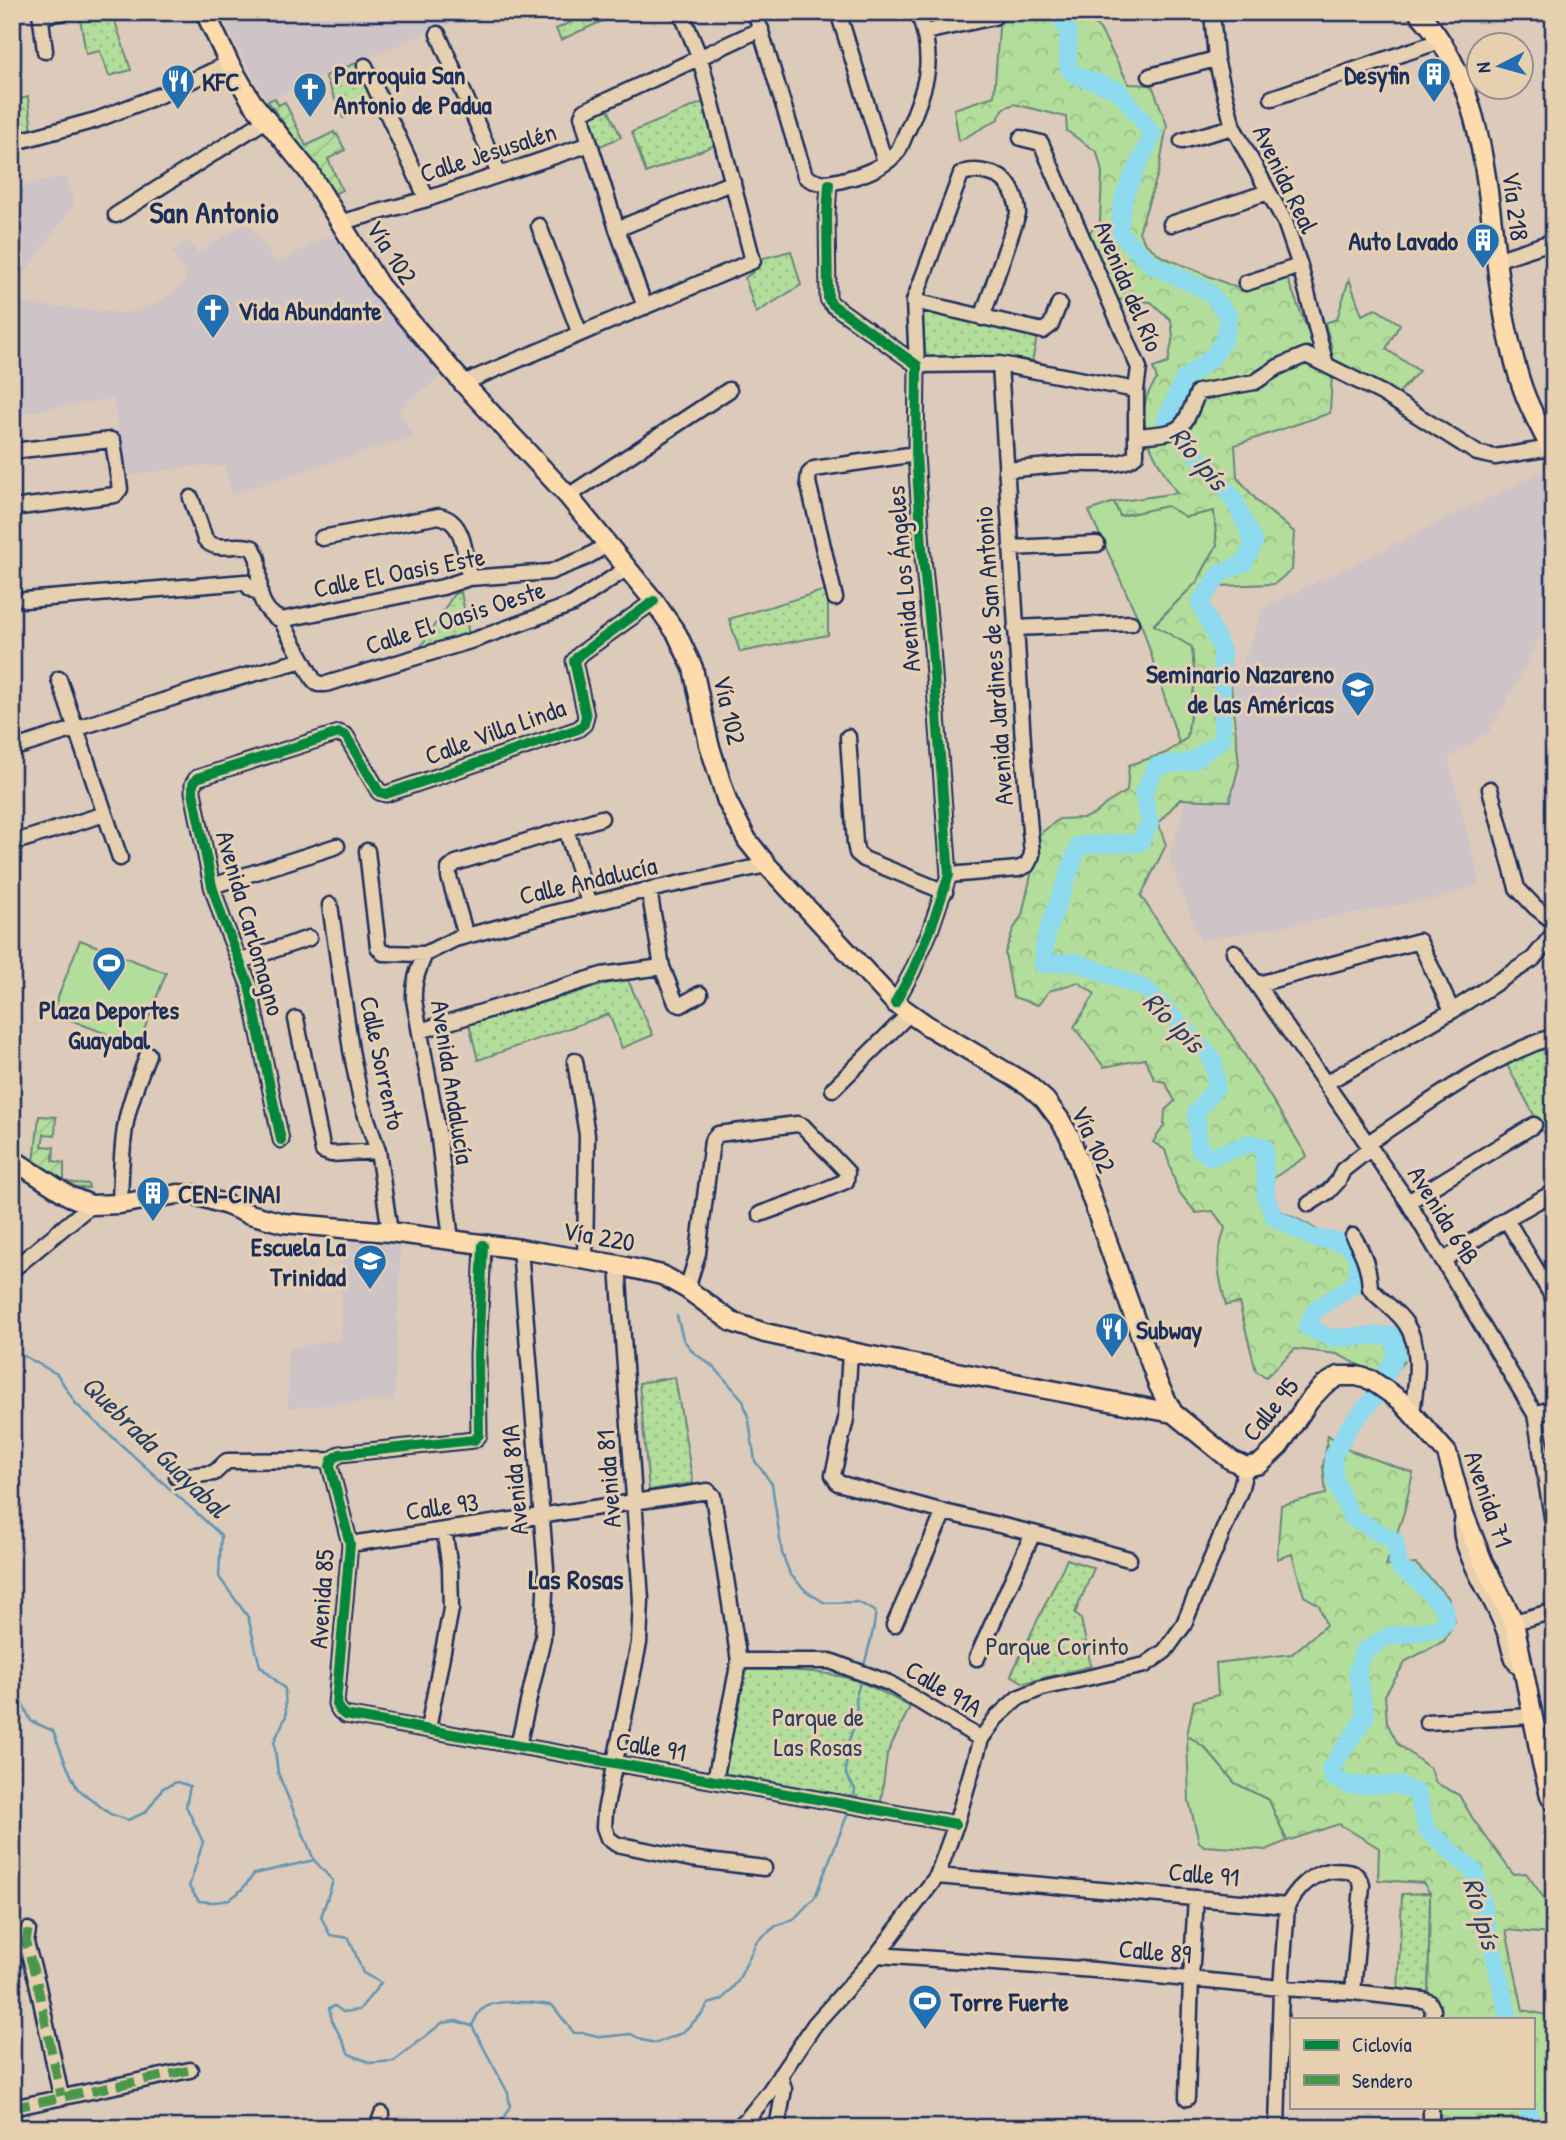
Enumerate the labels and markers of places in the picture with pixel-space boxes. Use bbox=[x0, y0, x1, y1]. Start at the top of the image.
building icon: Desyfin bbox=[1415, 55, 1453, 104]
place label: Parroquia San Antonio de Padua bbox=[334, 57, 493, 122]
place label: Desyfin bbox=[1344, 57, 1410, 93]
restaurant icon: KFC bbox=[159, 62, 197, 111]
place label: KFC bbox=[202, 64, 240, 99]
church icon: Parroquia San Antonio de Padua bbox=[291, 70, 329, 119]
building icon: Auto Lavado bbox=[1464, 221, 1502, 270]
place label: Auto Lavado bbox=[1348, 223, 1459, 258]
church icon: Vida Abundante bbox=[194, 291, 232, 340]
place label: Vida Abundante bbox=[238, 293, 382, 328]
place label: Seminario Nazareno de las Américas bbox=[1146, 656, 1335, 721]
school or university icon: Seminario Nazareno de las Américas bbox=[1339, 669, 1377, 718]
sports icon: Plaza Deportes Guayabal bbox=[90, 944, 128, 993]
place label: Plaza Deportes Guayabal bbox=[39, 992, 179, 1058]
building icon: CEN-CINAI bbox=[134, 1174, 172, 1223]
place label: CEN-CINAI bbox=[178, 1176, 281, 1211]
place label: Escuela La Trinidad bbox=[251, 1229, 347, 1294]
school or university icon: Escuela La Trinidad bbox=[351, 1242, 389, 1291]
restaurant icon: Subway bbox=[1093, 1310, 1131, 1359]
place label: Subway bbox=[1136, 1312, 1202, 1348]
sports icon: Torre Fuerte bbox=[906, 1982, 944, 2031]
place label: Torre Fuerte bbox=[949, 1984, 1069, 2019]

